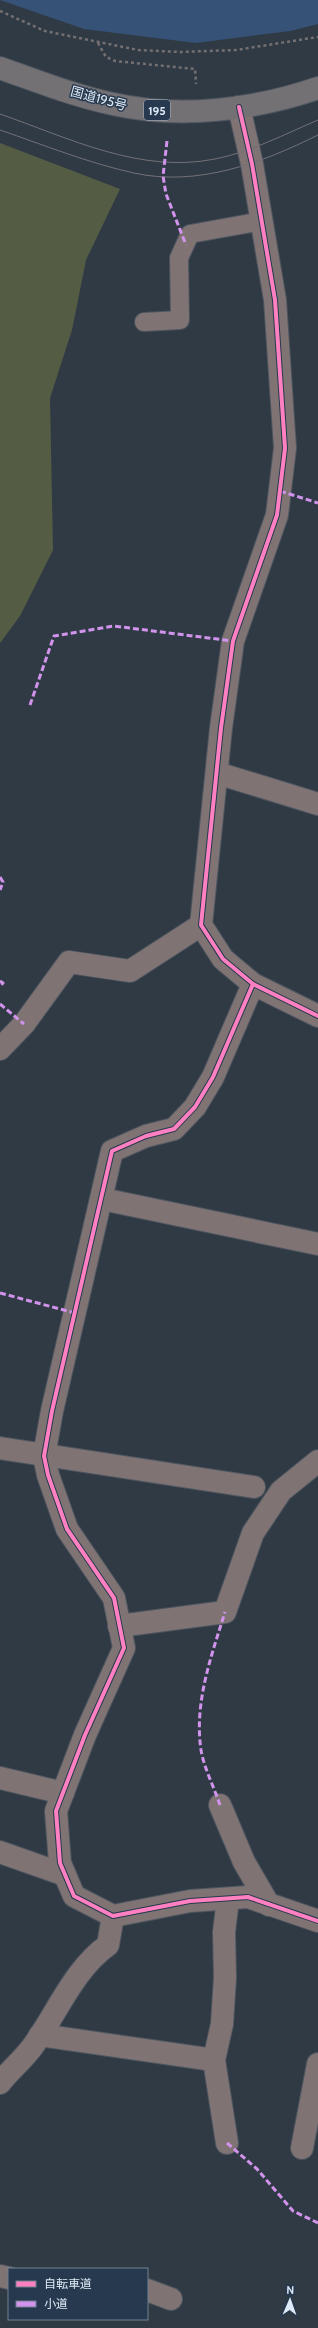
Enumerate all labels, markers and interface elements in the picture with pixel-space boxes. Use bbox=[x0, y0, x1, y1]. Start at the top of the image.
street label: 国道195号 bbox=[69, 83, 129, 113]
road number: 195 bbox=[144, 100, 170, 120]
legend bbox=[8, 2268, 148, 2320]
text: 自転車道 bbox=[44, 2276, 92, 2291]
north arrow bbox=[270, 2280, 310, 2320]
text: N bbox=[286, 2283, 294, 2297]
text: 小道 bbox=[44, 2296, 68, 2311]

